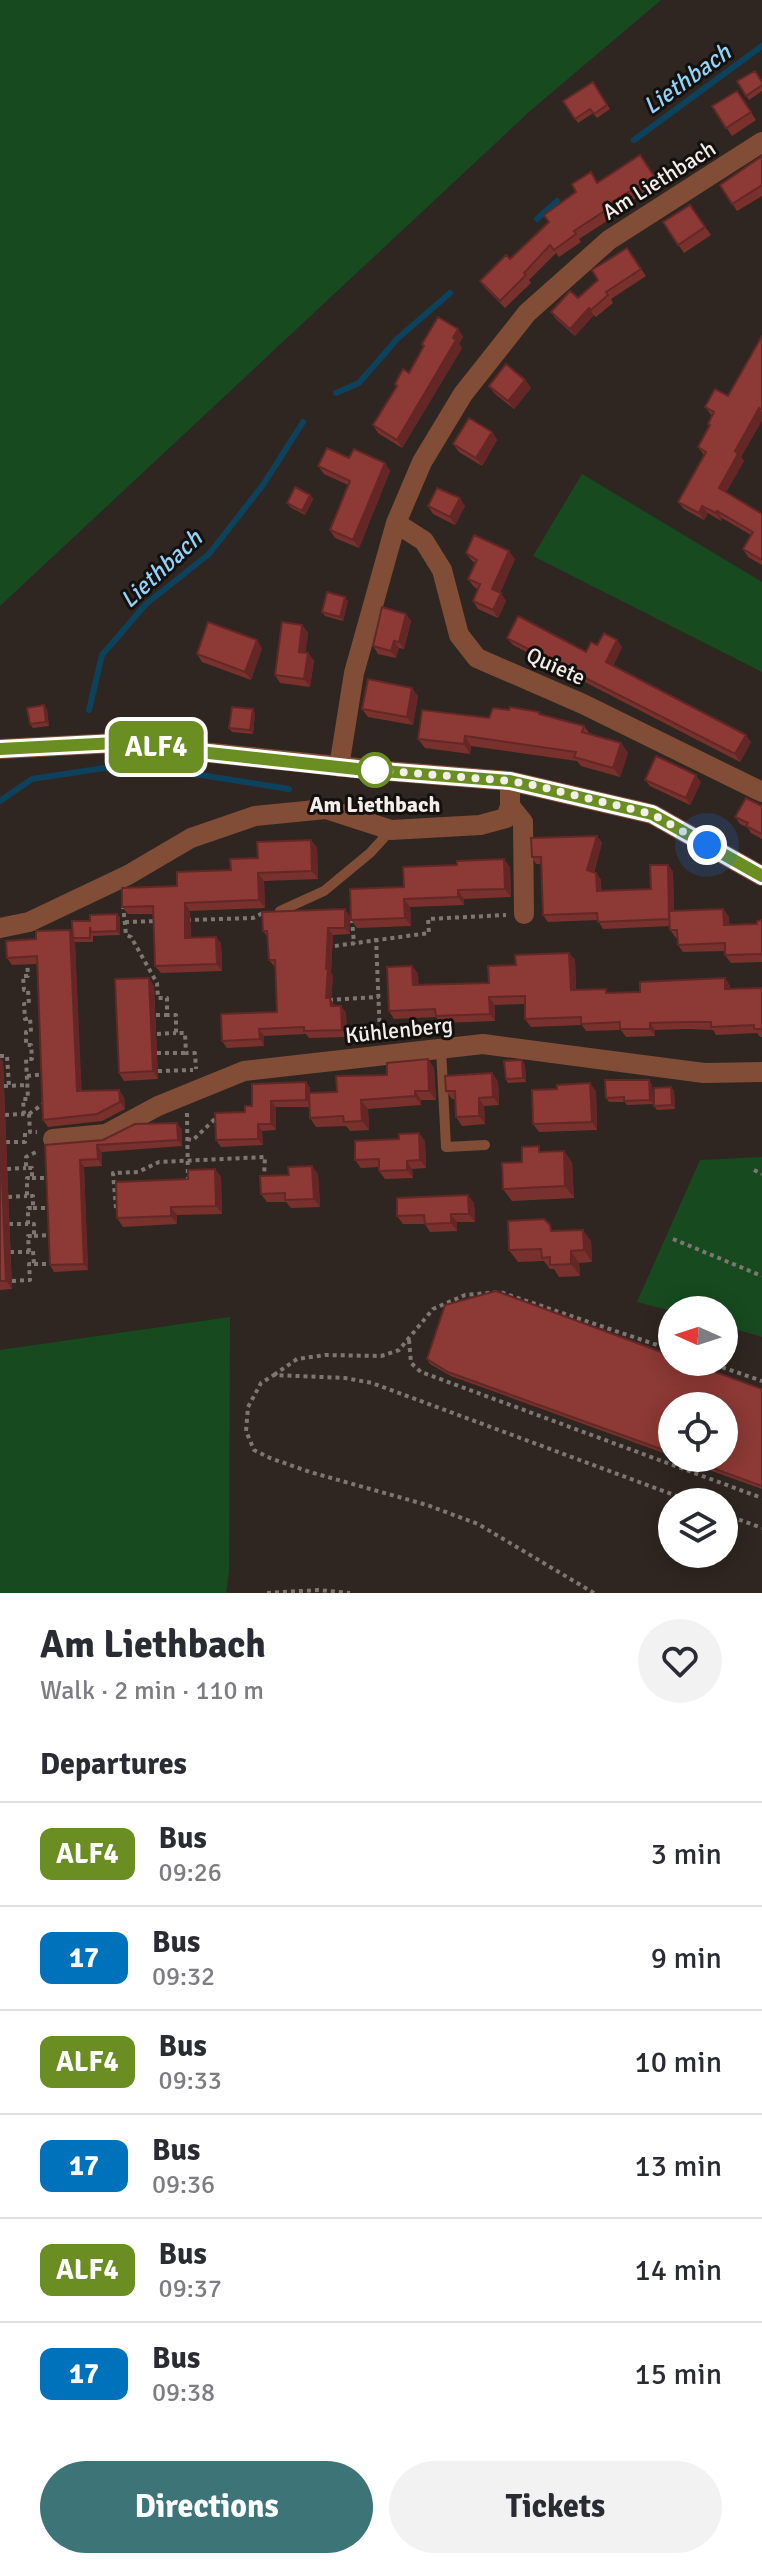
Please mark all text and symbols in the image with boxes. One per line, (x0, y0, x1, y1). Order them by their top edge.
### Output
water label: Liethbach (637, 37, 737, 121)
street label: Am Liethbach (597, 134, 721, 226)
water label: Liethbach (114, 523, 209, 614)
street label: Quiete (522, 641, 590, 691)
line badge: ALF4 (100, 721, 212, 773)
text: ALF4 (125, 730, 187, 764)
marker: Am Liethbach (358, 753, 392, 787)
place label: Am Liethbach (310, 791, 440, 818)
your location (687, 825, 727, 865)
street label: Kühlenberg (344, 1011, 454, 1049)
north arrow (658, 1296, 738, 1376)
map controls (658, 1296, 738, 1568)
button: locate (658, 1392, 738, 1472)
button: layers (658, 1488, 738, 1568)
button: heart (638, 1619, 722, 1703)
text: Am Liethbach (40, 1621, 266, 1668)
text: Walk · 2 min · 110 m (40, 1675, 264, 1707)
text: Departures (40, 1746, 187, 1783)
text: Bus (159, 1820, 207, 1857)
text: 3 min (651, 1836, 722, 1873)
text: ALF4 (56, 1837, 119, 1871)
text: 09:26 (159, 1857, 222, 1889)
text: Bus (152, 1924, 200, 1961)
text: 9 min (651, 1940, 722, 1977)
text: 17 (69, 1941, 99, 1975)
text: 09:32 (152, 1961, 215, 1993)
text: Bus (159, 2028, 207, 2065)
text: 10 min (635, 2044, 722, 2081)
text: ALF4 (56, 2045, 119, 2079)
text: 09:33 (159, 2065, 222, 2097)
text: Bus (152, 2132, 200, 2169)
text: 13 min (635, 2148, 722, 2185)
text: 17 (69, 2149, 99, 2183)
text: 09:36 (152, 2169, 215, 2201)
text: Bus (159, 2236, 207, 2273)
text: 14 min (635, 2252, 722, 2289)
text: ALF4 (56, 2253, 119, 2287)
text: 09:37 (159, 2273, 222, 2305)
text: Bus (152, 2340, 200, 2377)
text: 15 min (635, 2356, 722, 2393)
text: 17 (69, 2357, 99, 2391)
text: 09:38 (152, 2377, 215, 2409)
button: Directions (40, 2461, 373, 2553)
button: Tickets (389, 2461, 722, 2553)

